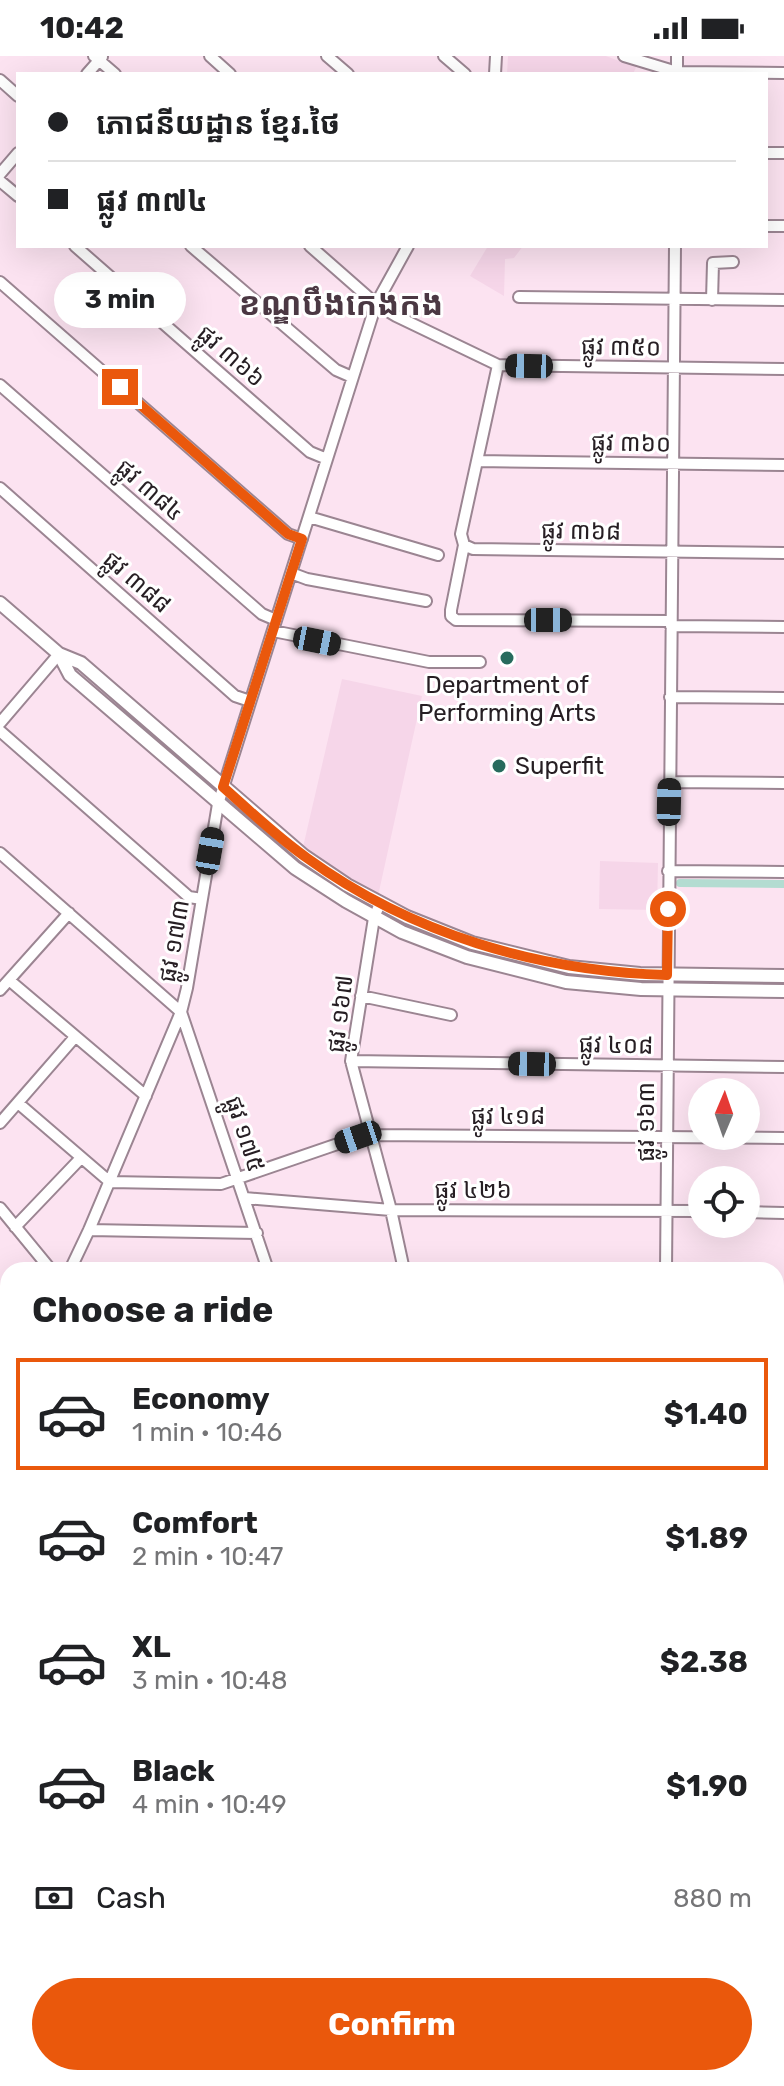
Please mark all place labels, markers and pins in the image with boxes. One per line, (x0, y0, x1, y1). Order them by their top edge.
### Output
marker: Department of Performing Arts (498, 649, 516, 667)
place label: Department of Performing Arts (418, 671, 596, 727)
place label: Superfit (515, 752, 604, 780)
marker: Superfit (490, 757, 508, 775)

